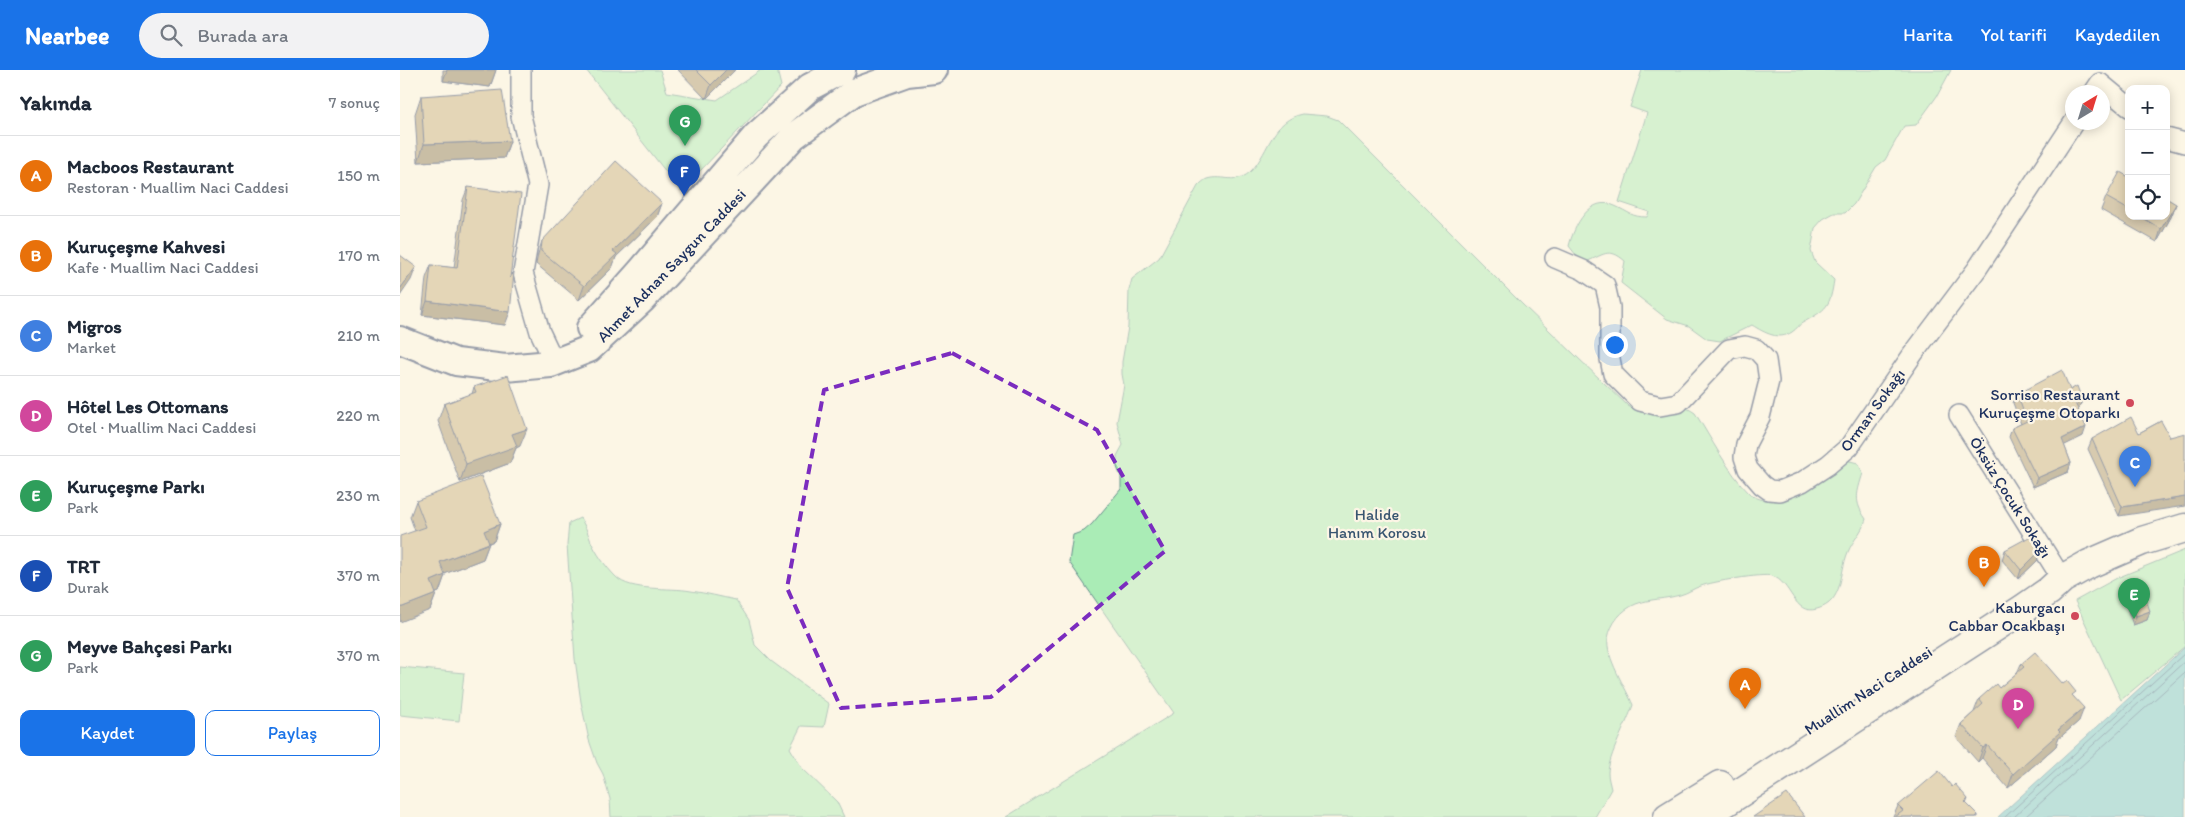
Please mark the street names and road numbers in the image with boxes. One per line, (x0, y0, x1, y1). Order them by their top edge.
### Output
street label: Ahmet Adnan Saygun Caddesi (593, 185, 750, 346)
street label: Orman Sokağı (1836, 365, 1909, 455)
street label: Öksüz Çocuk Sokağı (1966, 433, 2056, 561)
street label: Muallim Naci Caddesi (1801, 642, 1936, 739)

